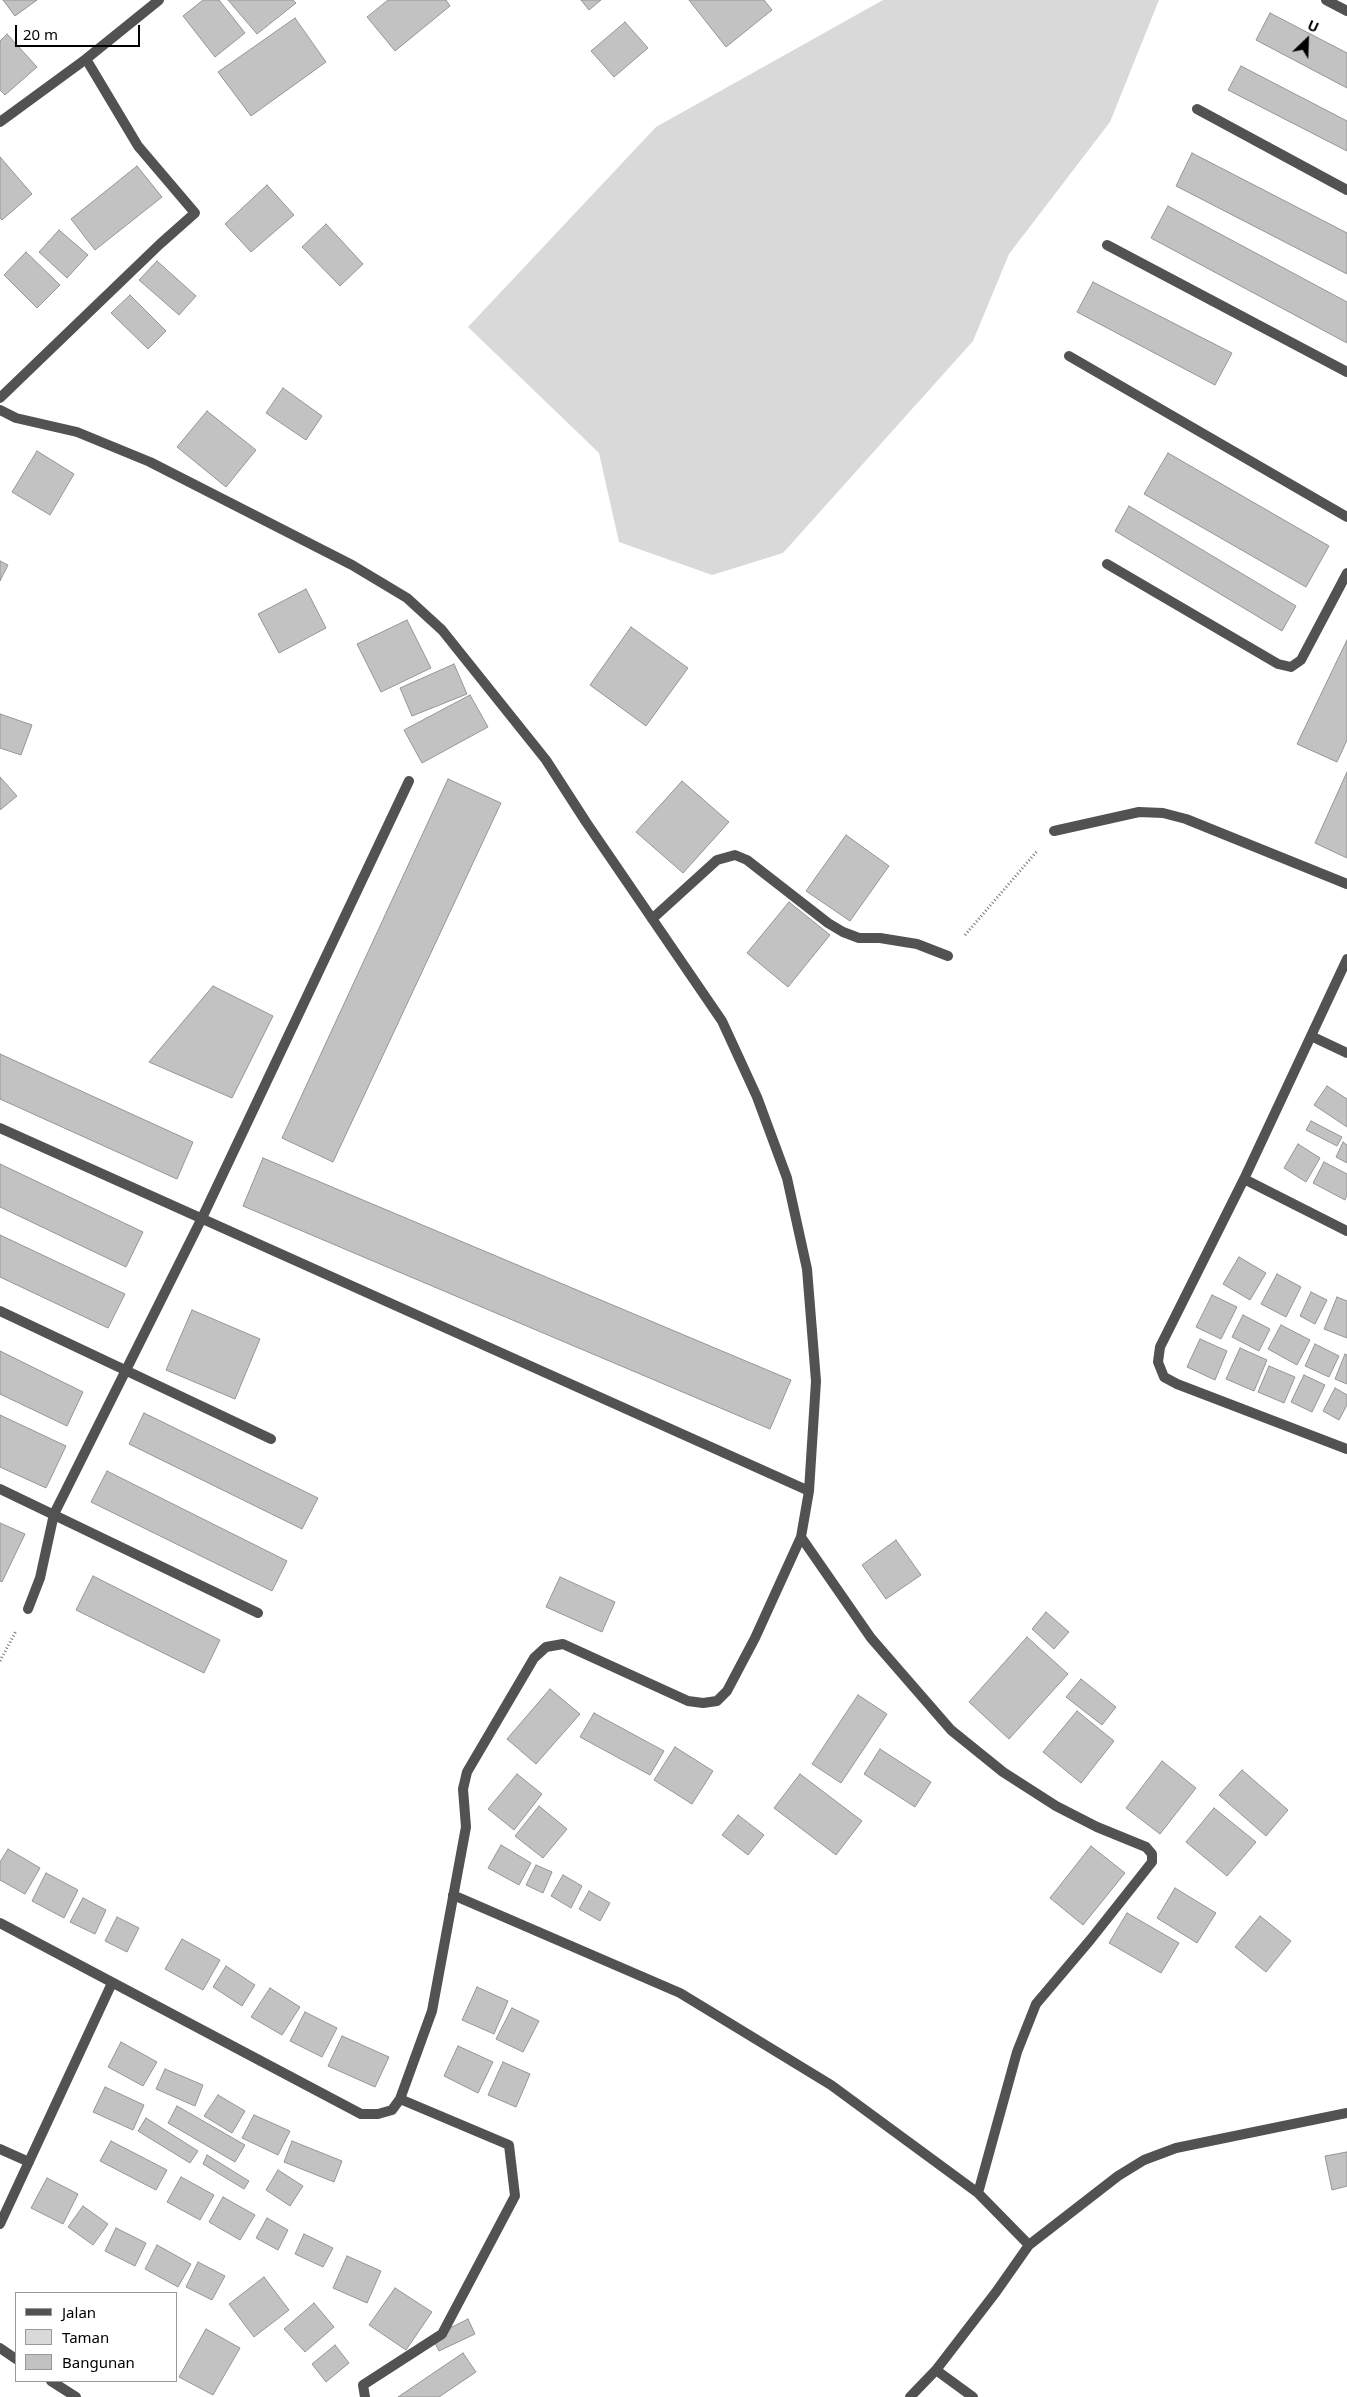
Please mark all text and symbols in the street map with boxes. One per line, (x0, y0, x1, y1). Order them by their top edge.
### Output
scale bar (18, 15, 142, 47)
north arrow (1282, 15, 1332, 65)
text: U (1305, 15, 1322, 37)
text: 20 m (23, 24, 58, 44)
legend (15, 2292, 178, 2382)
text: Jalan (62, 2302, 96, 2322)
text: Taman (62, 2327, 109, 2347)
text: Bangunan (62, 2352, 135, 2372)

